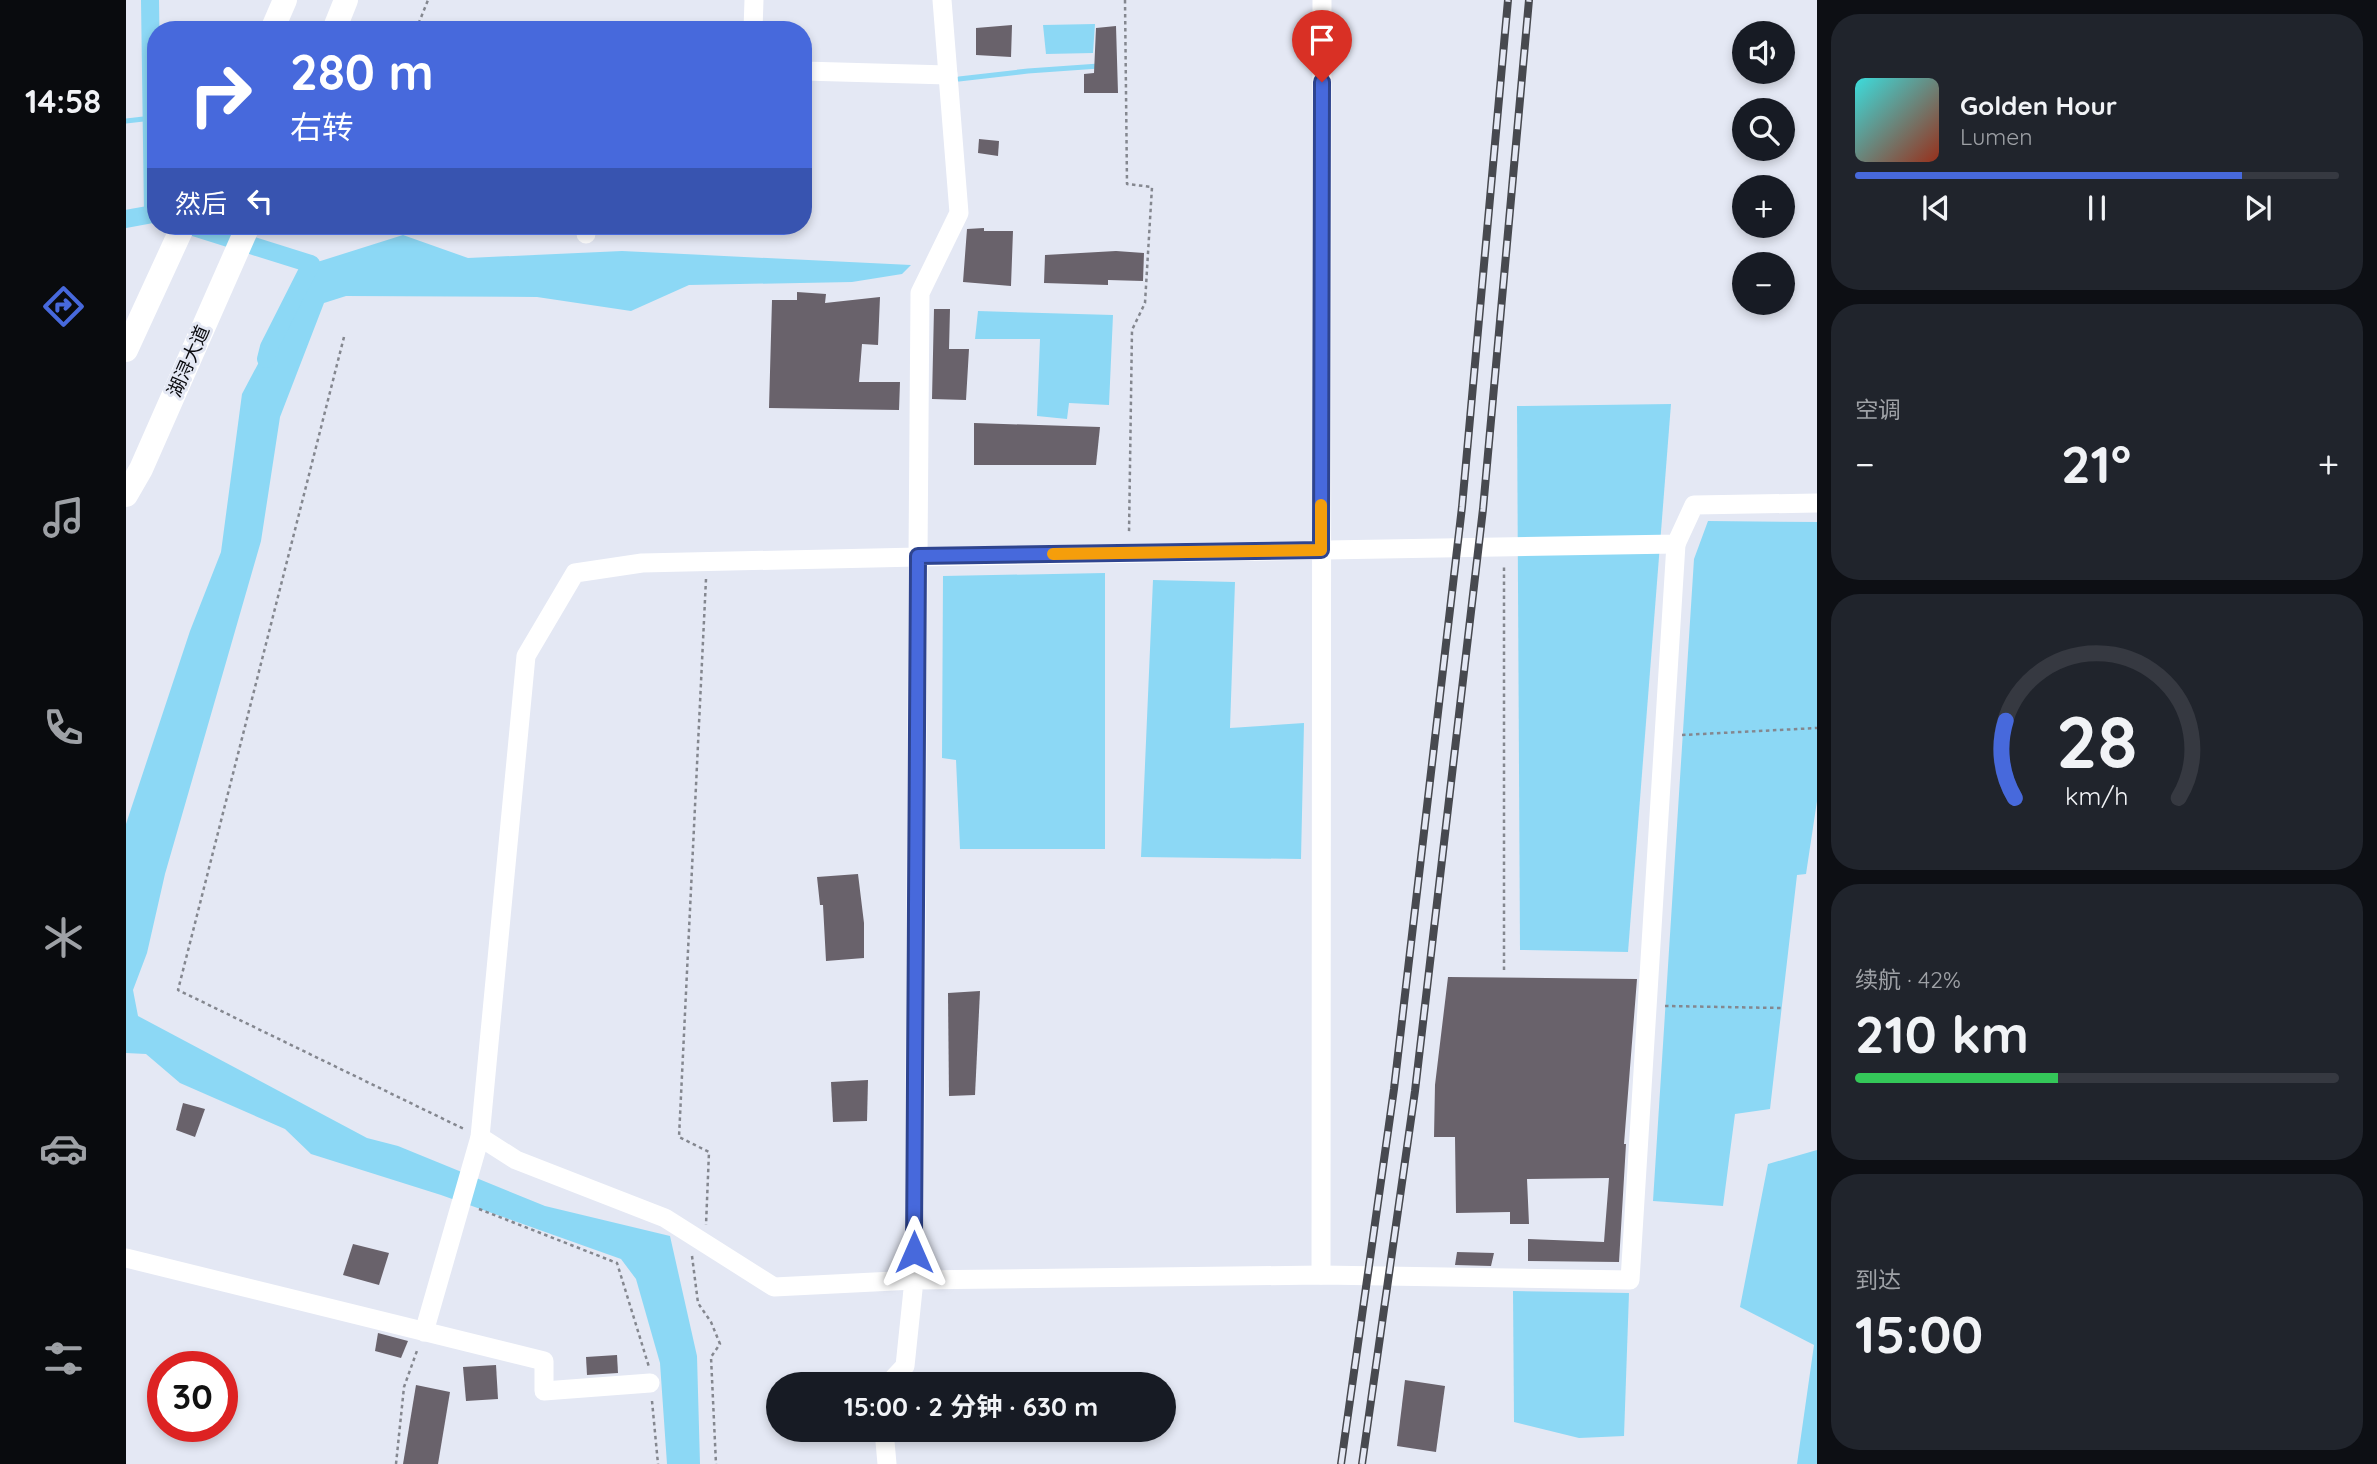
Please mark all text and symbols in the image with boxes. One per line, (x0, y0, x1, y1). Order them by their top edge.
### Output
pin (1292, 10, 1352, 82)
icon: arrive (1303, 21, 1341, 59)
map controls (1732, 21, 1795, 315)
button: sound (1732, 21, 1795, 84)
text: 280 m (290, 41, 434, 102)
icon: right (175, 49, 266, 140)
text: 14:58 (25, 81, 101, 121)
text: Golden Hour (1960, 89, 2117, 122)
button: search (1732, 98, 1795, 161)
text: 右转 (290, 107, 354, 147)
text: Lumen (1960, 122, 2033, 151)
button: + (1732, 175, 1795, 238)
icon: left (241, 182, 279, 220)
text: 然后 (175, 187, 227, 220)
icon: previous (1917, 189, 1955, 227)
icon: pause (2078, 189, 2116, 227)
icon: next (2239, 189, 2277, 227)
button: − (1732, 252, 1795, 315)
icon: directions (39, 282, 88, 331)
street label: 湖浔大道 (162, 321, 214, 401)
text: 空调 (1855, 395, 1901, 424)
text: 21° (2061, 431, 2131, 496)
text: − (1855, 440, 1875, 488)
text: + (2318, 440, 2339, 488)
icon: music (39, 493, 88, 542)
text: 28 (2056, 695, 2138, 786)
icon: phone (39, 703, 88, 752)
text: km/h (2065, 780, 2129, 811)
icon: climate (39, 913, 88, 962)
text: 续航 · 42% (1855, 965, 1961, 994)
text: 210 km (1855, 1001, 2029, 1066)
icon: car (39, 1124, 88, 1173)
position arrow (877, 1215, 951, 1289)
text: 到达 (1855, 1265, 1901, 1294)
text: 15:00 (1855, 1301, 1983, 1366)
icon: filters (39, 1334, 88, 1383)
speed limit sign: 30 (147, 1351, 238, 1442)
text: 15:00 · 2 分钟 · 630 m (844, 1390, 1098, 1423)

